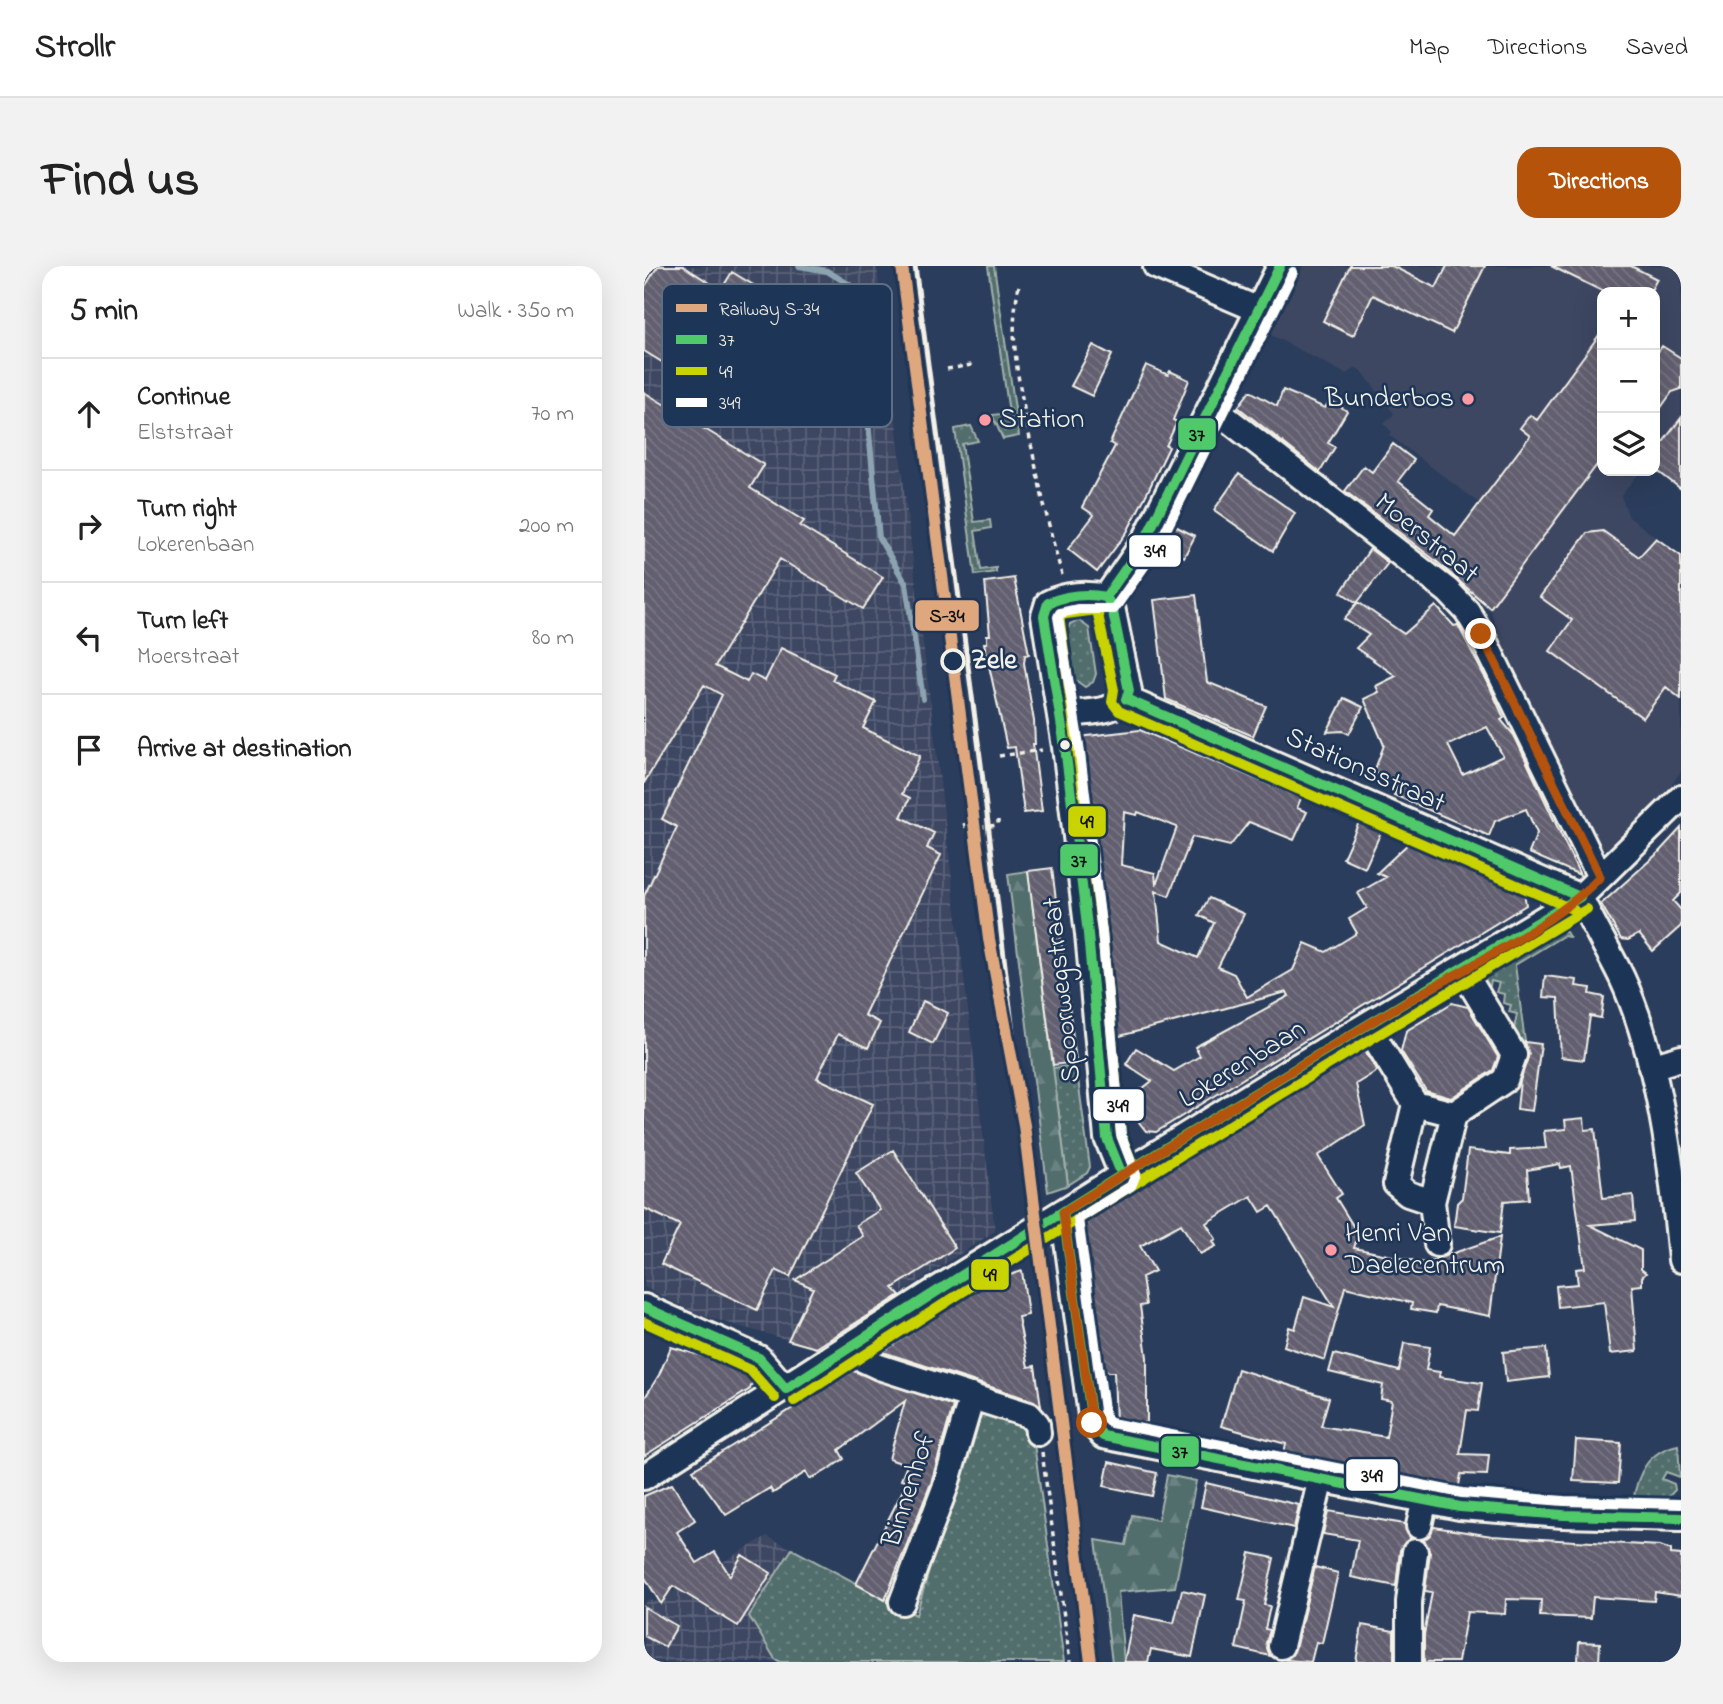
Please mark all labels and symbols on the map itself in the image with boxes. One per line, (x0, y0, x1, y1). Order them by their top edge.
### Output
legend (662, 284, 892, 427)
text: Railway S-34 (719, 297, 820, 325)
text: 37 (719, 328, 735, 355)
text: 49 (719, 360, 733, 387)
place label: Bunderbos (1324, 379, 1454, 420)
text: 349 (719, 391, 741, 418)
marker: Bunderbos (1460, 391, 1476, 407)
place label: Station (999, 400, 1084, 441)
marker: Station (977, 412, 993, 428)
line badge: 37 (1177, 417, 1217, 451)
text: 37 (1188, 423, 1205, 450)
street label: Moerstraat (1365, 484, 1487, 594)
line badge: 349 (1128, 534, 1182, 568)
text: 349 (1143, 539, 1166, 566)
line badge: S-34 (914, 599, 980, 632)
text: S-34 (930, 604, 965, 631)
route end (1465, 618, 1496, 649)
place label: Zele (971, 641, 1018, 682)
marker: Zele (941, 649, 965, 673)
street label: Stationsstraat (1278, 717, 1452, 825)
unlabelled marker (1058, 738, 1072, 752)
line badge: 49 (1067, 805, 1107, 838)
text: 49 (1080, 810, 1094, 837)
line badge: 37 (1059, 843, 1099, 877)
text: 37 (1070, 849, 1087, 876)
street label: Spoorwegstraat (1033, 895, 1093, 1085)
street label: Lokerenbaan (1172, 1010, 1314, 1120)
line badge: 349 (1092, 1088, 1145, 1122)
text: 349 (1106, 1094, 1129, 1121)
place label: Henri Van Daelecentrum (1344, 1214, 1505, 1287)
marker: Henri Van Daelecentrum (1323, 1242, 1339, 1258)
line badge: 49 (970, 1258, 1010, 1291)
text: 49 (983, 1263, 997, 1290)
route start (1076, 1407, 1107, 1438)
street label: Binnenhof (872, 1427, 948, 1554)
line badge: 37 (1160, 1435, 1200, 1468)
text: 37 (1171, 1440, 1188, 1467)
line badge: 349 (1345, 1458, 1399, 1492)
text: 349 (1360, 1464, 1383, 1491)

